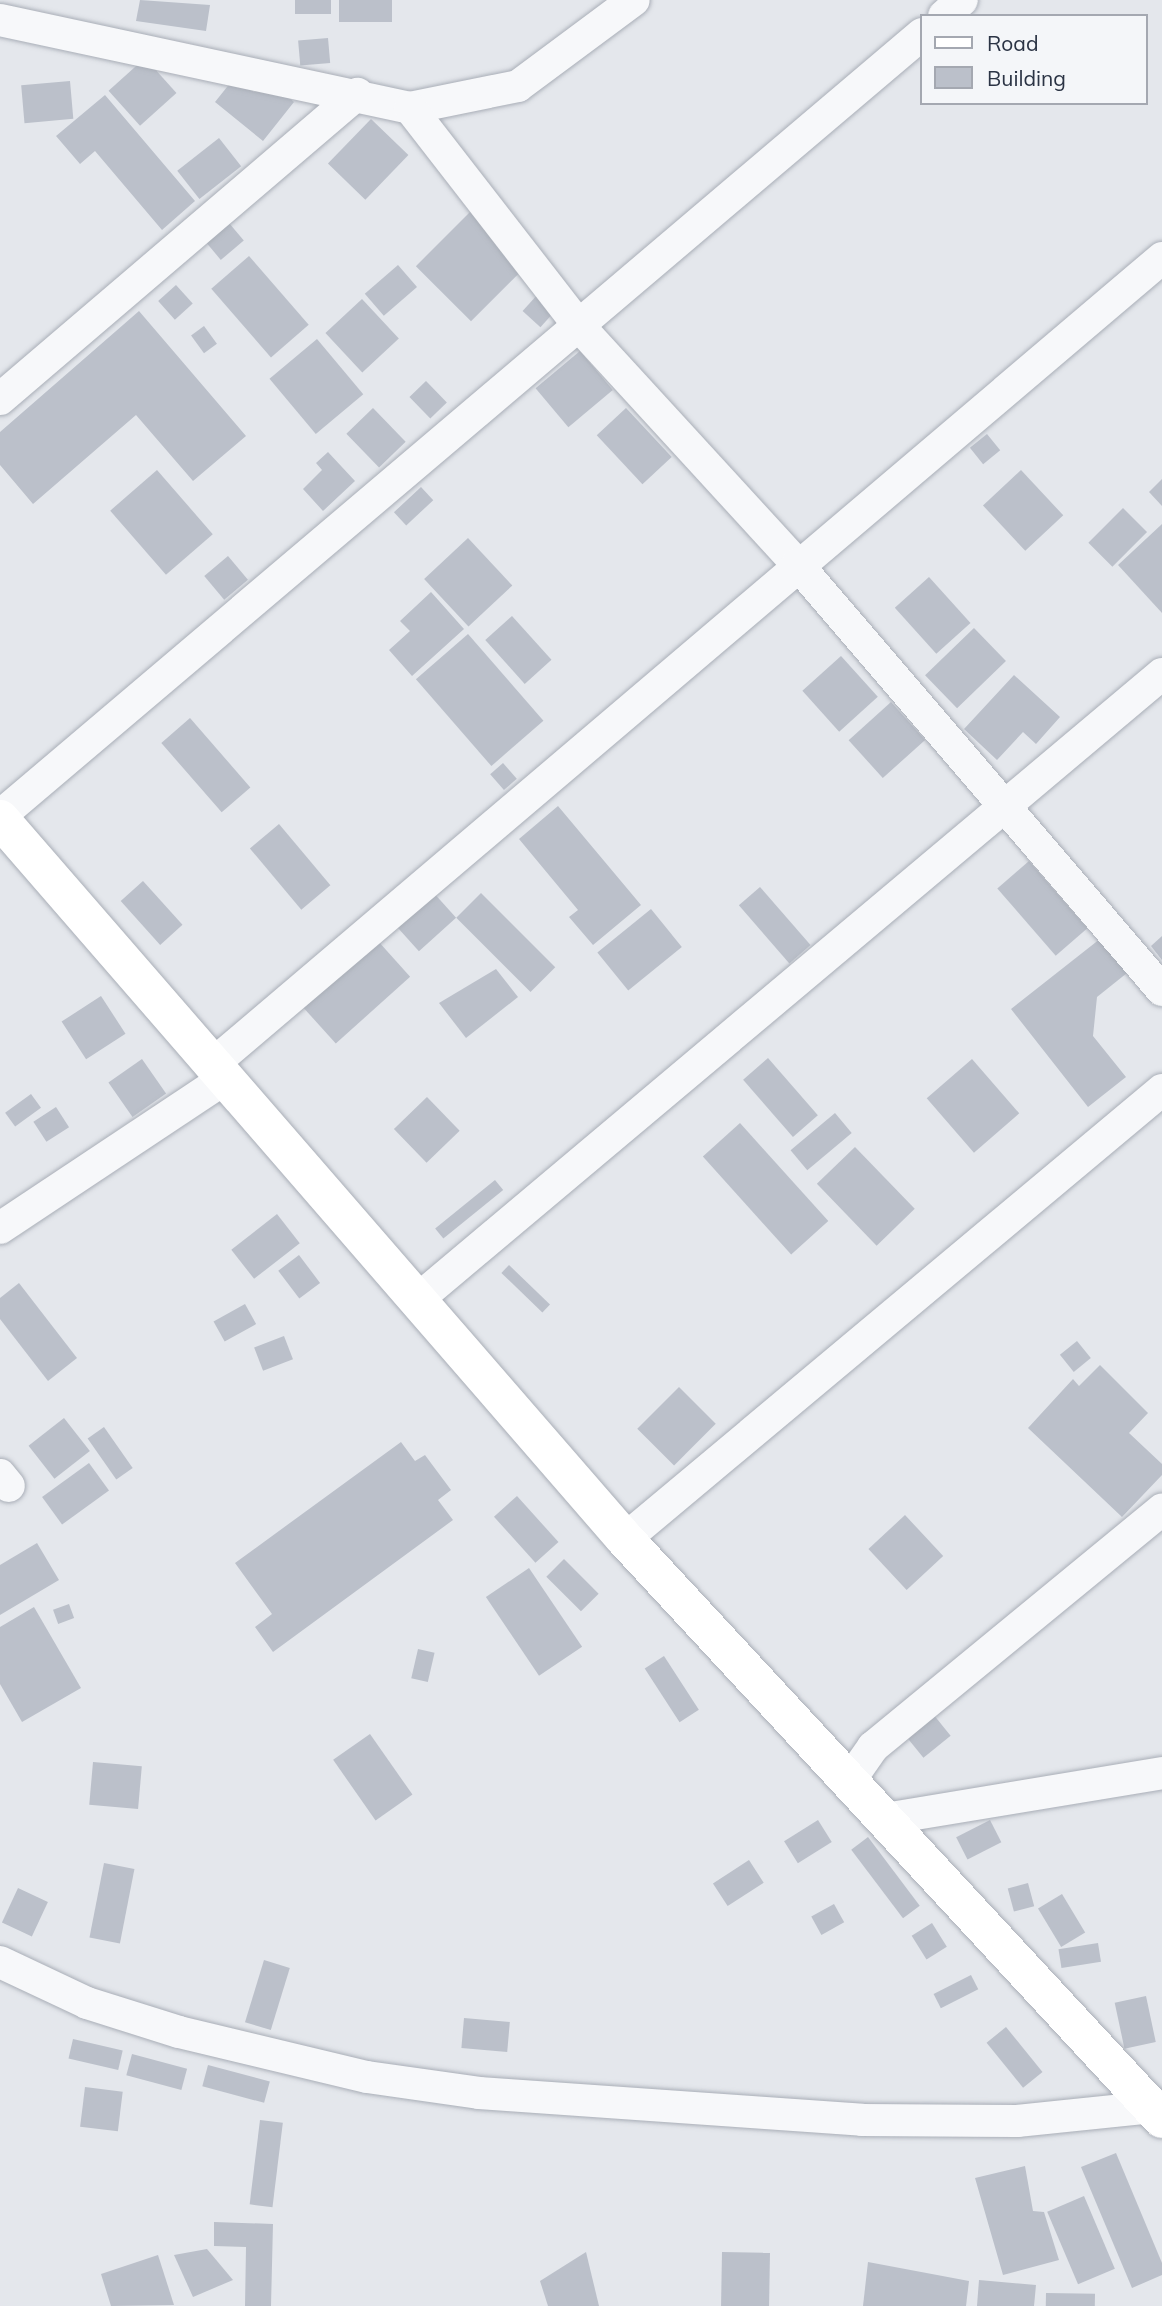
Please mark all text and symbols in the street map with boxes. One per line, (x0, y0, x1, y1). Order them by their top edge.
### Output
legend (920, 14, 1148, 105)
text: Road (987, 30, 1038, 56)
text: Building (987, 65, 1066, 91)

